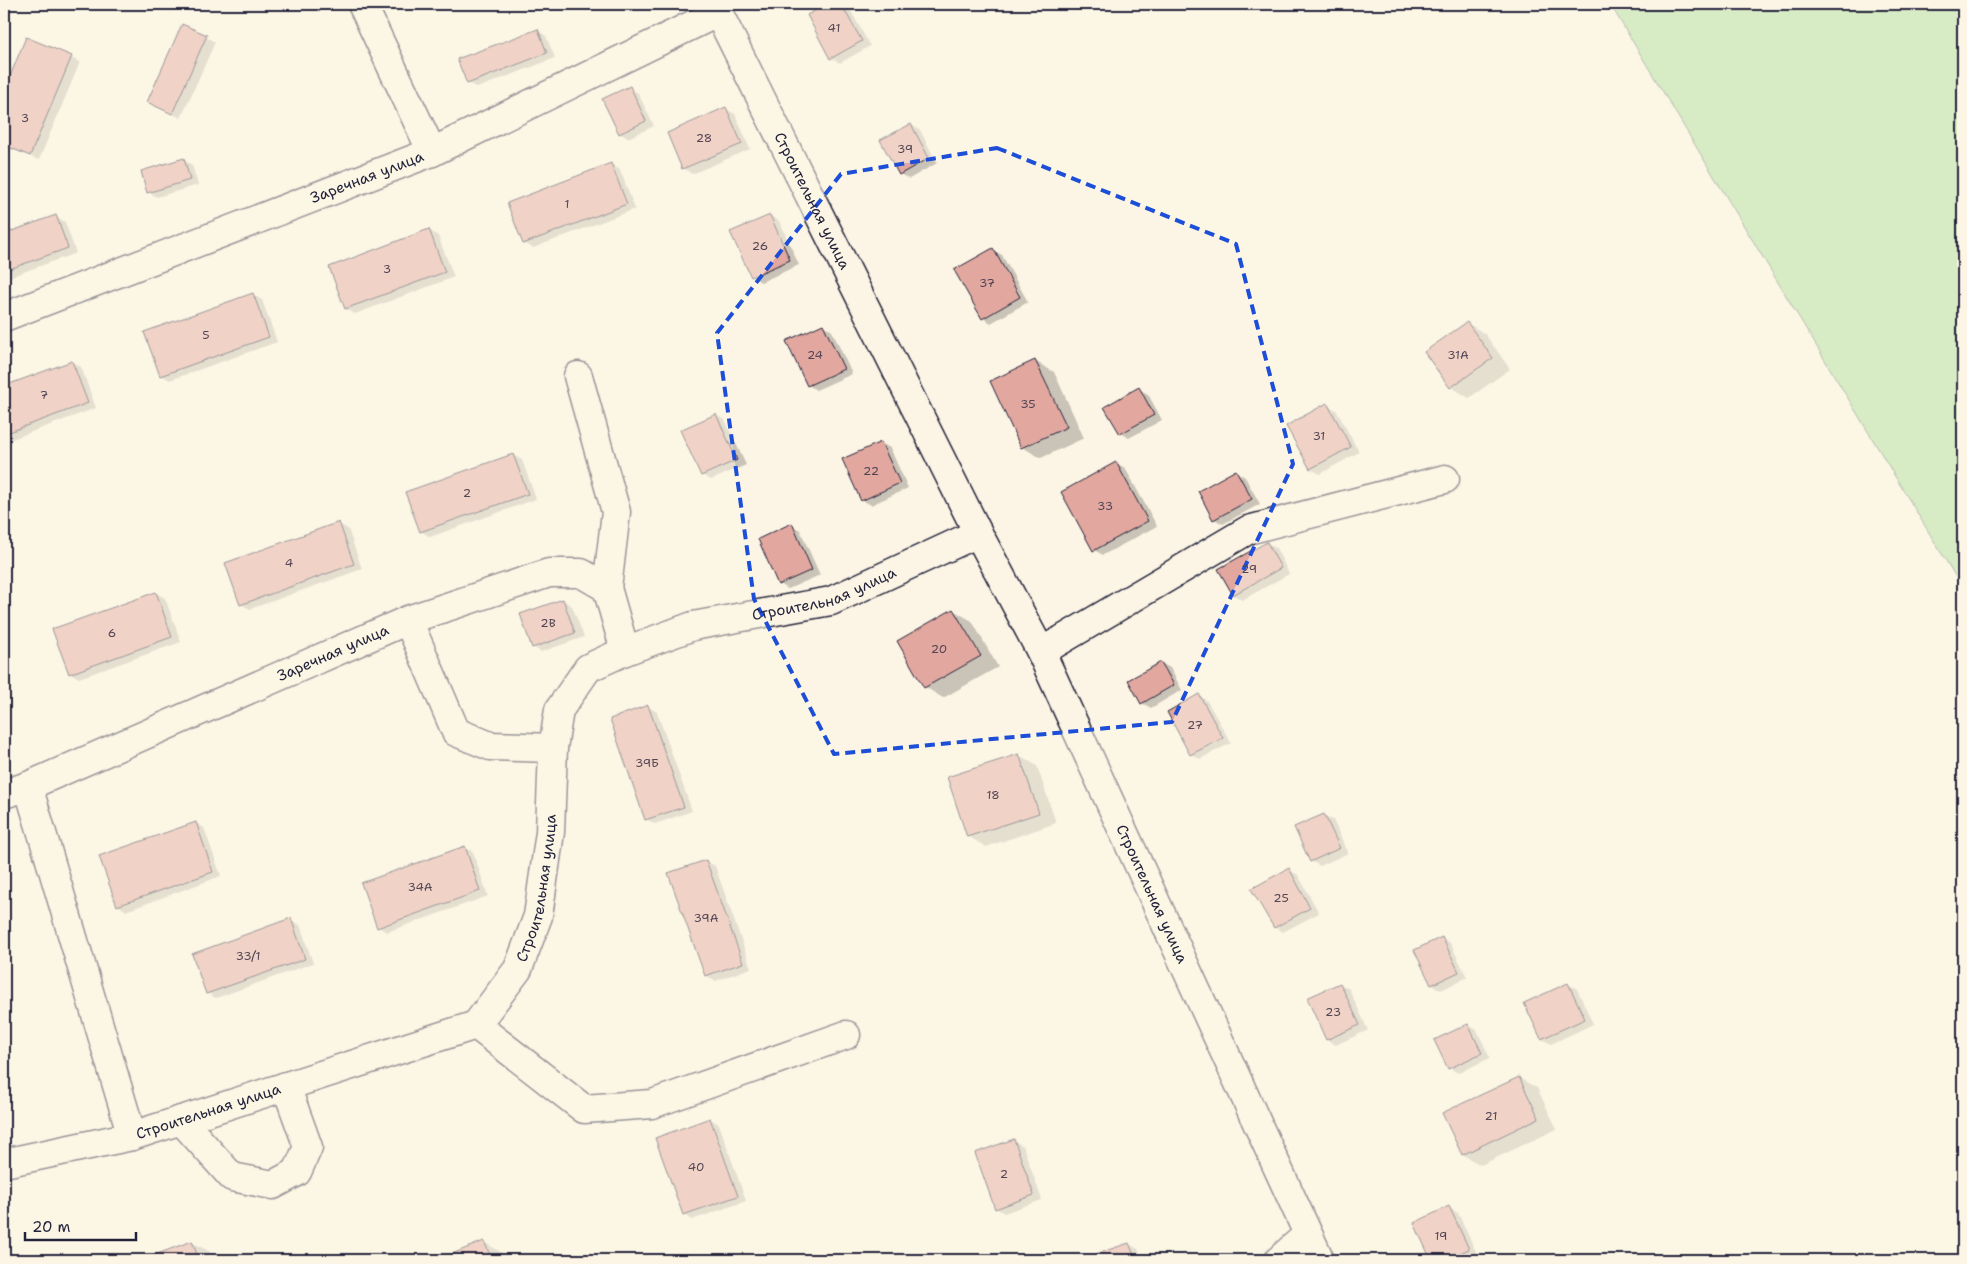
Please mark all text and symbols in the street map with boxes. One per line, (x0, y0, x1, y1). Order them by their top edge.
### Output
house number: 41 (828, 20, 840, 36)
house number: 3 (21, 110, 29, 126)
street label: Строительная улица (770, 129, 855, 273)
house number: 28 (696, 130, 712, 146)
house number: 39 (897, 141, 913, 157)
street label: Заречная улица (307, 146, 427, 208)
house number: 1 (564, 196, 570, 212)
house number: 26 (752, 238, 768, 254)
house number: 3 (383, 261, 391, 277)
house number: 37 (979, 275, 995, 291)
house number: 5 (202, 327, 210, 343)
house number: 24 (807, 347, 823, 363)
house number: 31А (1447, 347, 1469, 363)
house number: 7 (40, 387, 48, 403)
house number: 35 (1020, 396, 1036, 412)
house number: 31 (1313, 428, 1325, 444)
house number: 22 (863, 463, 879, 479)
house number: 2 (463, 485, 471, 501)
house number: 33 (1097, 498, 1113, 514)
house number: 4 (285, 555, 293, 571)
house number: 29 (1241, 561, 1257, 577)
street label: Строительная улица (750, 562, 900, 625)
house number: 2В (540, 615, 556, 631)
street label: Заречная улица (274, 619, 392, 686)
house number: 6 (108, 625, 116, 641)
house number: 20 (931, 641, 947, 657)
house number: 27 (1187, 717, 1203, 733)
house number: 39Б (635, 755, 659, 771)
house number: 18 (986, 787, 1000, 803)
street label: Строительная улица (512, 813, 561, 965)
street label: Строительная улица (1111, 821, 1193, 967)
house number: 34А (407, 879, 433, 895)
house number: 25 (1273, 890, 1289, 906)
house number: 39А (694, 910, 719, 926)
house number: 33/1 (235, 948, 261, 964)
house number: 23 (1325, 1004, 1341, 1020)
street label: Строительная улица (133, 1078, 284, 1144)
house number: 21 (1485, 1108, 1497, 1124)
house number: 40 (688, 1159, 704, 1175)
house number: 2 (1000, 1166, 1008, 1182)
scale bar (25, 1209, 136, 1241)
text: 20 m (32, 1217, 71, 1237)
house number: 19 (1435, 1228, 1447, 1244)

